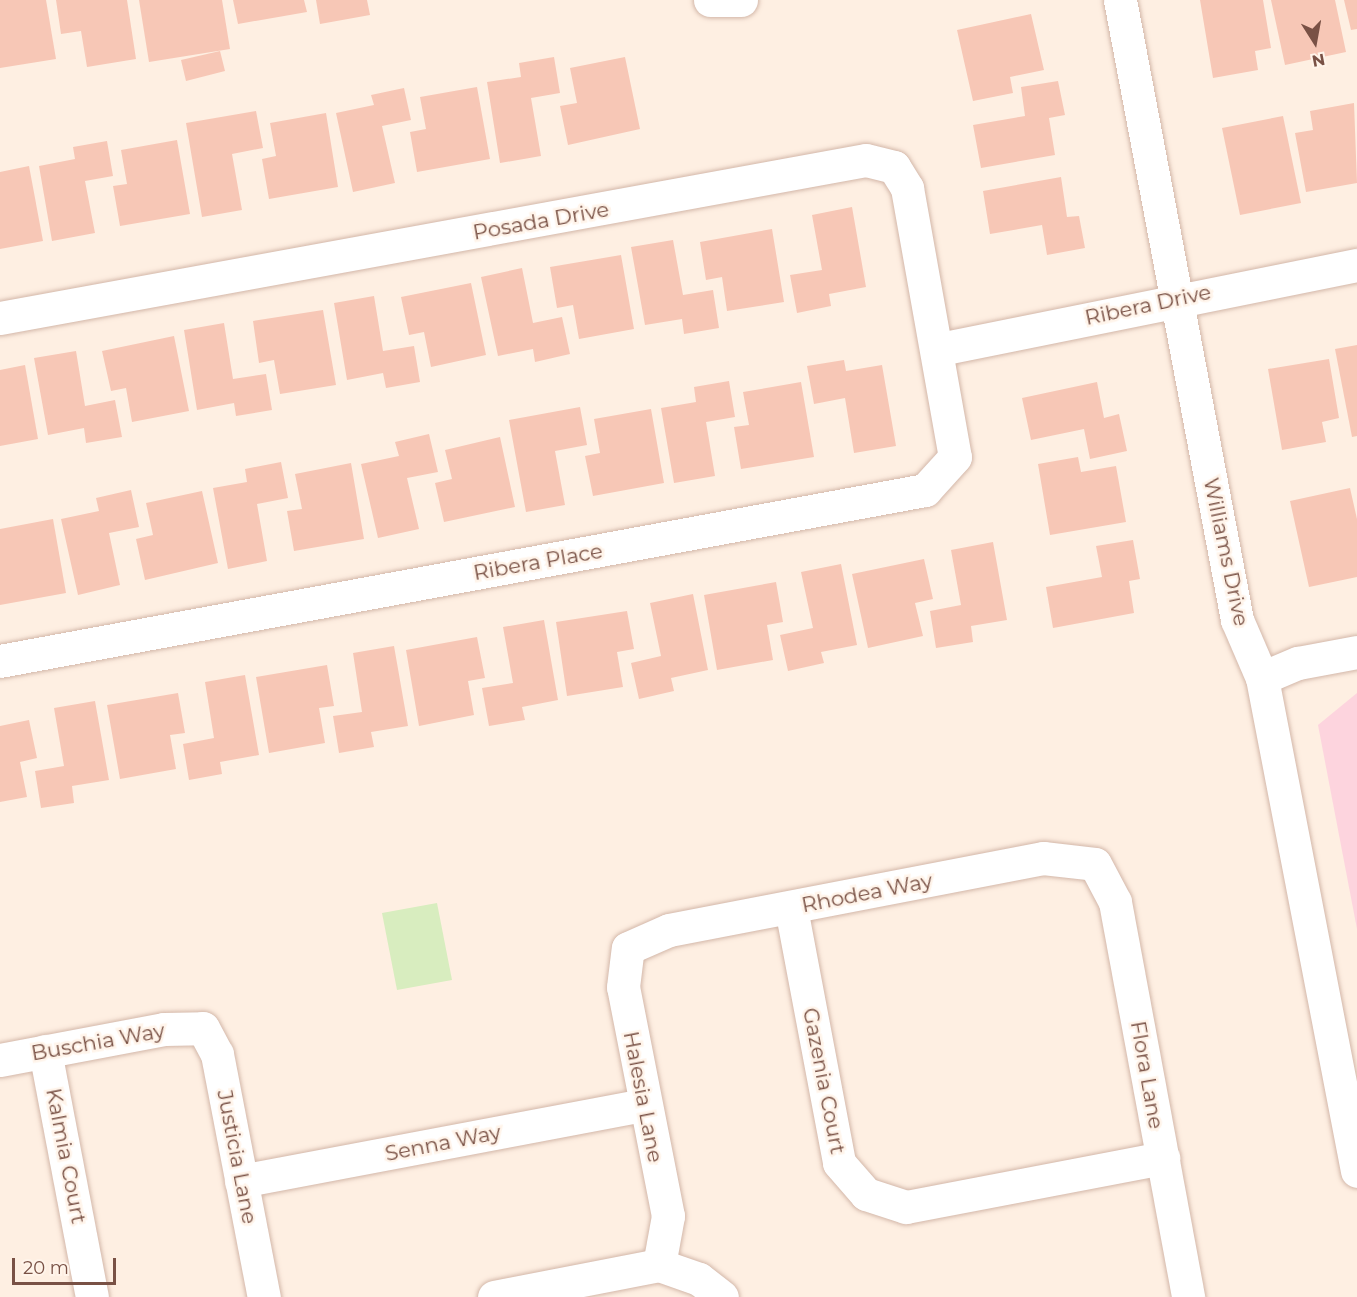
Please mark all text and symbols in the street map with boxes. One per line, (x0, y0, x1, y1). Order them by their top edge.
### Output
north arrow (1285, 12, 1345, 72)
text: N (1310, 50, 1327, 71)
street label: Posada Drive (471, 197, 611, 245)
street label: Ribera Drive (1083, 279, 1213, 331)
street label: Williams Drive (1198, 476, 1254, 628)
street label: Ribera Place (471, 538, 605, 586)
street label: Rhodea Way (800, 868, 934, 918)
street label: Gazenia Court (797, 1006, 851, 1156)
street label: Buschia Way (29, 1018, 167, 1066)
street label: Flora Lane (1125, 1019, 1169, 1131)
street label: Halesia Lane (618, 1029, 668, 1165)
street label: Kalmia Court (41, 1086, 91, 1226)
street label: Justicia Lane (212, 1088, 262, 1226)
street label: Senna Way (383, 1119, 503, 1167)
scale bar (15, 1246, 118, 1284)
text: 20 m (23, 1257, 69, 1279)

